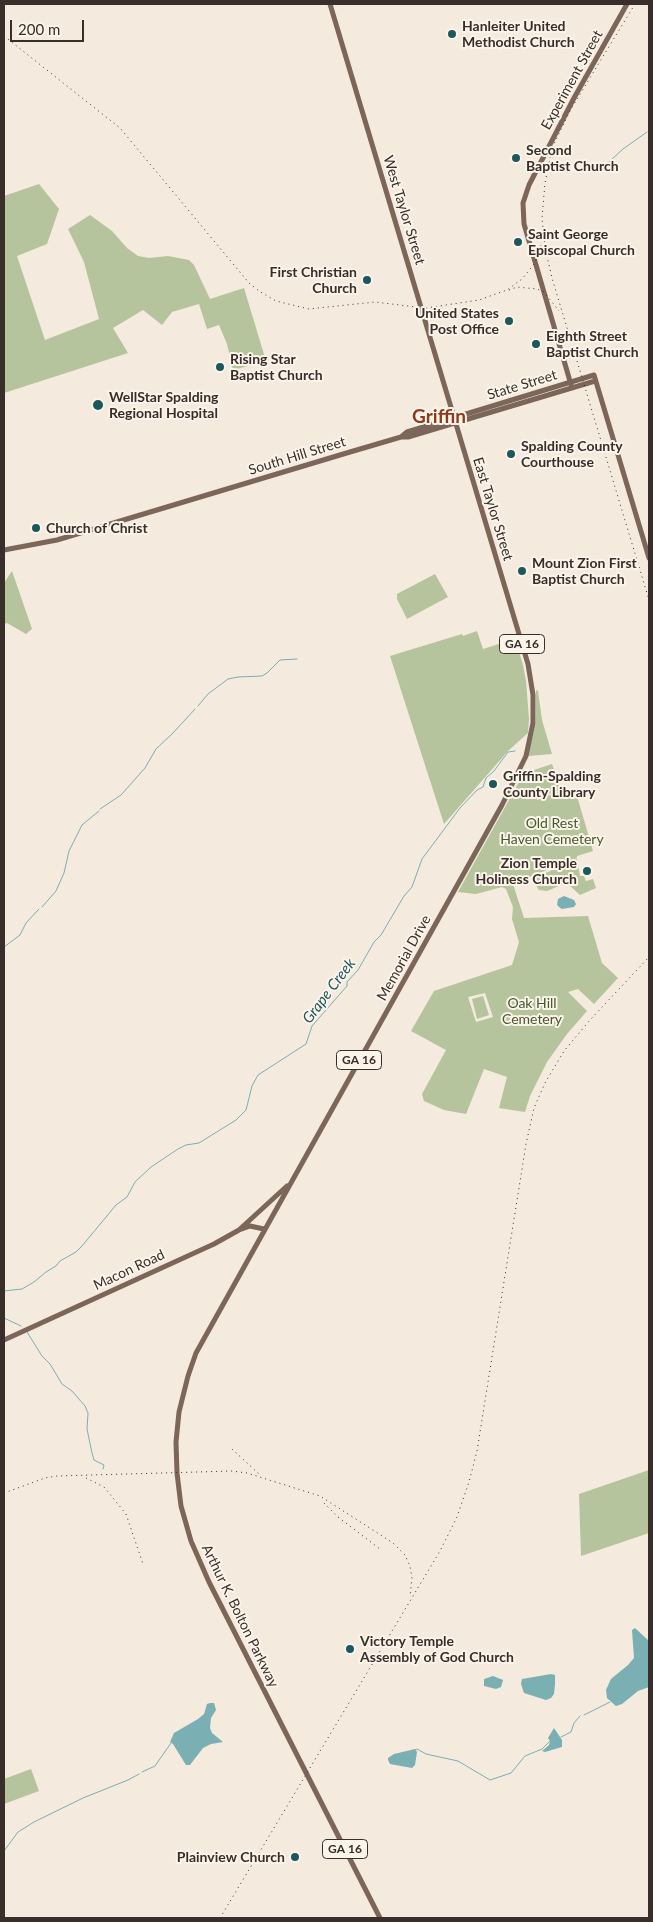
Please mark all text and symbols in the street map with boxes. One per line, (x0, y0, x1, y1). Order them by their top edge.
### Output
scale bar (12, 10, 86, 42)
place label: Hanleiter United Methodist Church (462, 18, 575, 50)
text: 200 m (18, 20, 60, 38)
street label: Experiment Street (538, 27, 606, 133)
marker: Hanleiter United Methodist Church (446, 28, 458, 40)
place label: Second Baptist Church (526, 142, 619, 174)
marker: Second Baptist Church (510, 152, 522, 164)
street label: West Taylor Street (379, 153, 429, 267)
place label: Saint George Episcopal Church (528, 226, 635, 258)
marker: Saint George Episcopal Church (512, 236, 524, 248)
place label: First Christian Church (269, 264, 357, 296)
marker: First Christian Church (361, 274, 373, 286)
place label: United States Post Office (415, 305, 499, 338)
marker: United States Post Office (503, 315, 515, 327)
place label: Eighth Street Baptist Church (546, 328, 639, 361)
marker: Eighth Street Baptist Church (530, 338, 542, 350)
place label: Rising Star Baptist Church (230, 351, 323, 384)
marker: Rising Star Baptist Church (214, 361, 226, 373)
street label: State Street (485, 366, 559, 404)
place label: WellStar Spalding Regional Hospital (109, 389, 218, 422)
marker: WellStar Spalding Regional Hospital (91, 398, 105, 412)
district label: Griffin (412, 406, 466, 428)
street label: South Hill Street (246, 433, 348, 479)
place label: Spalding County Courthouse (521, 438, 623, 471)
marker: Spalding County Courthouse (505, 448, 517, 460)
street label: East Taylor Street (469, 455, 517, 563)
place label: Church of Christ (46, 520, 148, 536)
marker: Church of Christ (30, 522, 42, 534)
place label: Mount Zion First Baptist Church (532, 555, 637, 588)
marker: Mount Zion First Baptist Church (516, 565, 528, 577)
road number: GA 16 (500, 634, 544, 654)
place label: Griffin-Spalding County Library (503, 768, 601, 800)
marker: Griffin-Spalding County Library (487, 778, 499, 790)
park label: Old Rest Haven Cemetery (500, 815, 604, 848)
place label: Zion Temple Holiness Church (476, 855, 577, 888)
marker: Zion Temple Holiness Church (581, 865, 593, 877)
street label: Memorial Drive (374, 912, 434, 1004)
water label: Grape Creek (299, 955, 359, 1027)
park label: Oak Hill Cemetery (502, 995, 562, 1028)
road number: GA 16 (336, 1050, 382, 1070)
street label: Macon Road (91, 1246, 167, 1294)
street label: Arthur K. Bolton Parkway (198, 1542, 282, 1690)
place label: Victory Temple Assembly of God Church (360, 1633, 514, 1665)
marker: Victory Temple Assembly of God Church (344, 1643, 356, 1655)
road number: GA 16 (322, 1840, 368, 1858)
place label: Plainview Church (177, 1849, 285, 1865)
marker: Plainview Church (289, 1851, 301, 1863)

